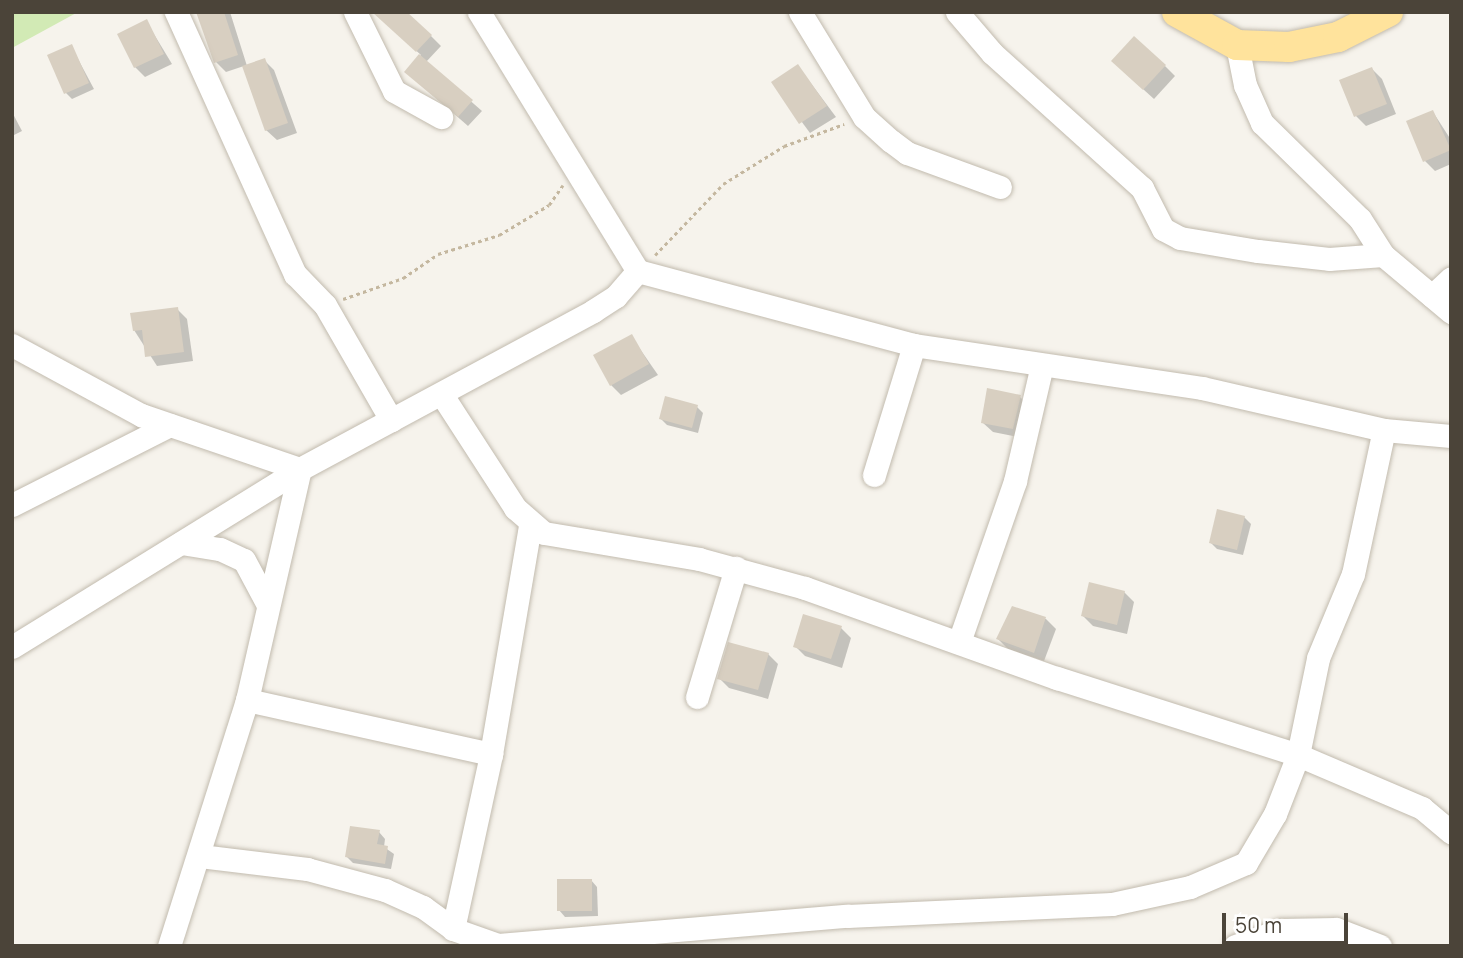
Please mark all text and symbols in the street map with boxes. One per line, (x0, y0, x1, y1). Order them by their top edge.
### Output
scale bar (1225, 898, 1351, 942)
text: 50 m (1235, 911, 1282, 939)

